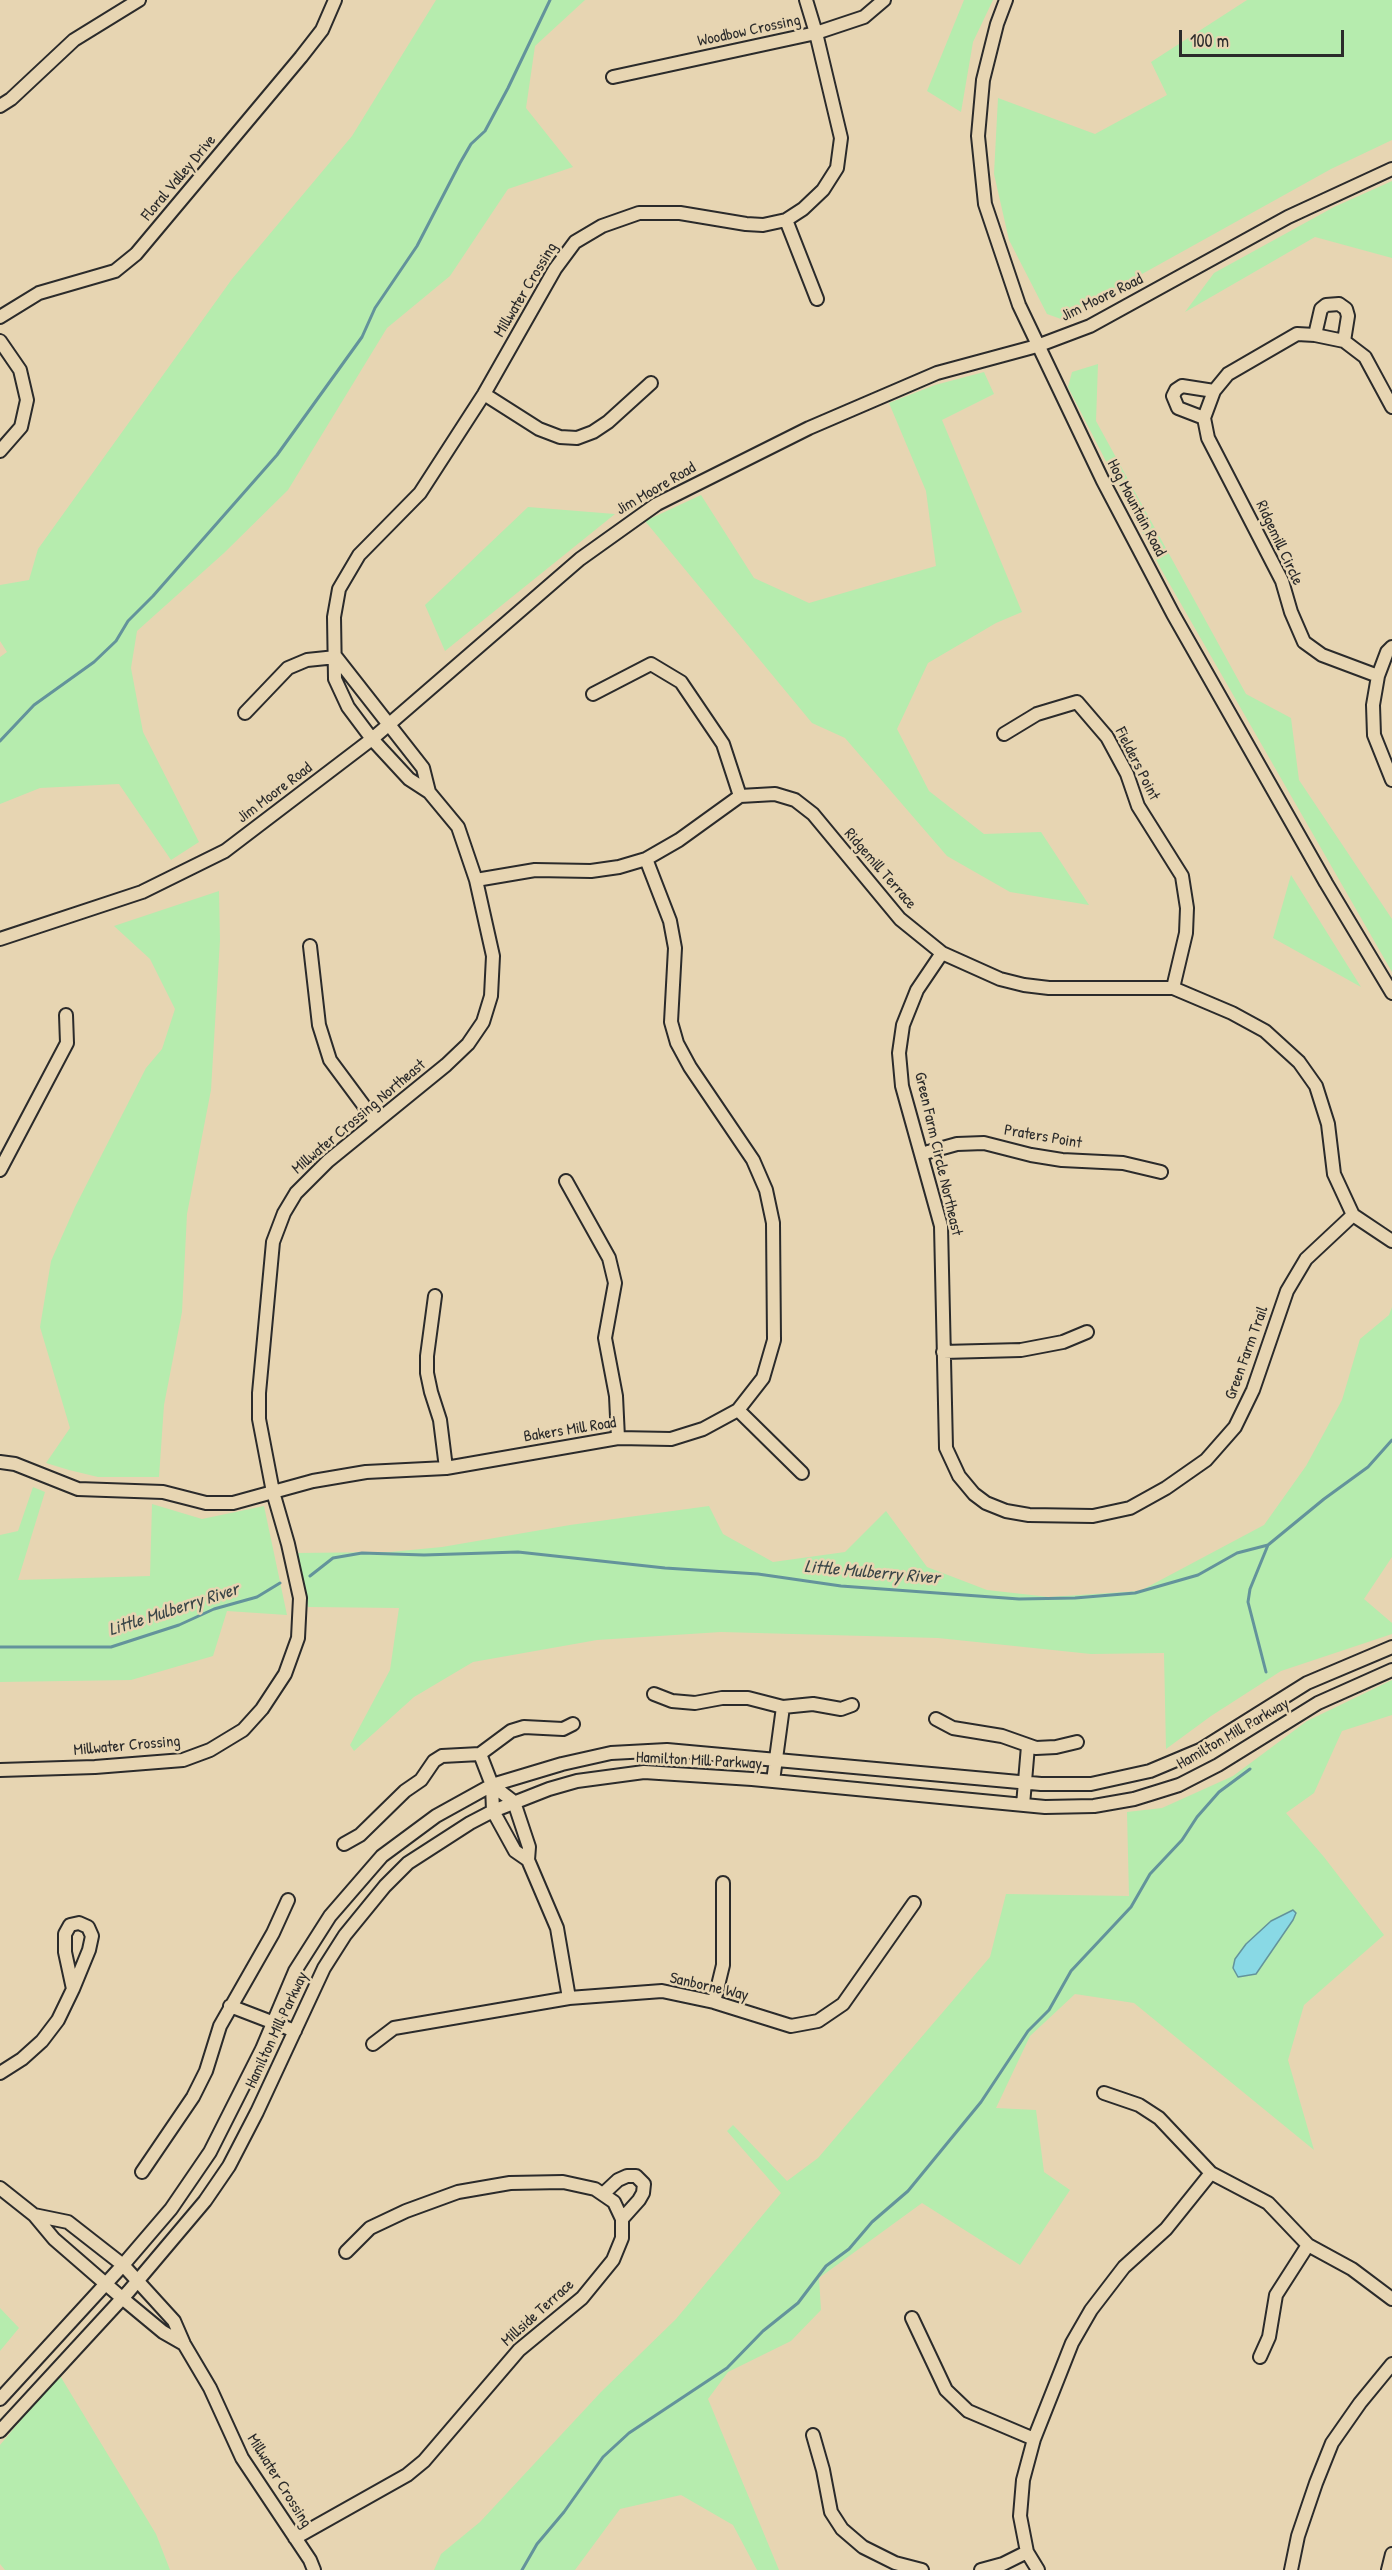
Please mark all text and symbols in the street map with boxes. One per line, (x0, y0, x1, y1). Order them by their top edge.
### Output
street label: Woodbow Crossing (696, 11, 802, 51)
scale bar (1182, 18, 1347, 56)
text: 100 m (1190, 28, 1229, 53)
street label: Floral Valley Drive (138, 131, 220, 225)
street label: Millwater Crossing (490, 239, 562, 341)
street label: Jim Moore Road (1058, 270, 1146, 326)
street label: Hog Mountain Road (1102, 456, 1170, 560)
street label: Jim Moore Road (613, 458, 699, 520)
street label: Ridgemill Circle (1251, 498, 1307, 588)
street label: Fielders Point (1110, 724, 1164, 804)
street label: Jim Moore Road (234, 759, 316, 827)
street label: Ridgemill Terrace (840, 825, 920, 913)
street label: Millwater Crossing Northeast (288, 1056, 430, 1178)
street label: Green Farm Circle Northeast (910, 1070, 966, 1238)
street label: Praters Point (1003, 1121, 1083, 1153)
street label: Green Farm Trail (1221, 1304, 1273, 1402)
street label: Bakers Mill Road (522, 1413, 618, 1447)
water label: Little Mulberry River (804, 1556, 940, 1590)
water label: Little Mulberry River (106, 1579, 242, 1641)
street label: Hamilton Mill Parkway (1174, 1694, 1292, 1774)
street label: Millwater Crossing (73, 1732, 181, 1760)
street label: Hamilton Mill Parkway (635, 1748, 763, 1774)
street label: Hamilton Mill Parkway (242, 1969, 312, 2091)
street label: Sanborne Way (668, 1969, 750, 2005)
street label: Millside Terrace (498, 2275, 578, 2351)
street label: Millwater Crossing (243, 2431, 315, 2531)

